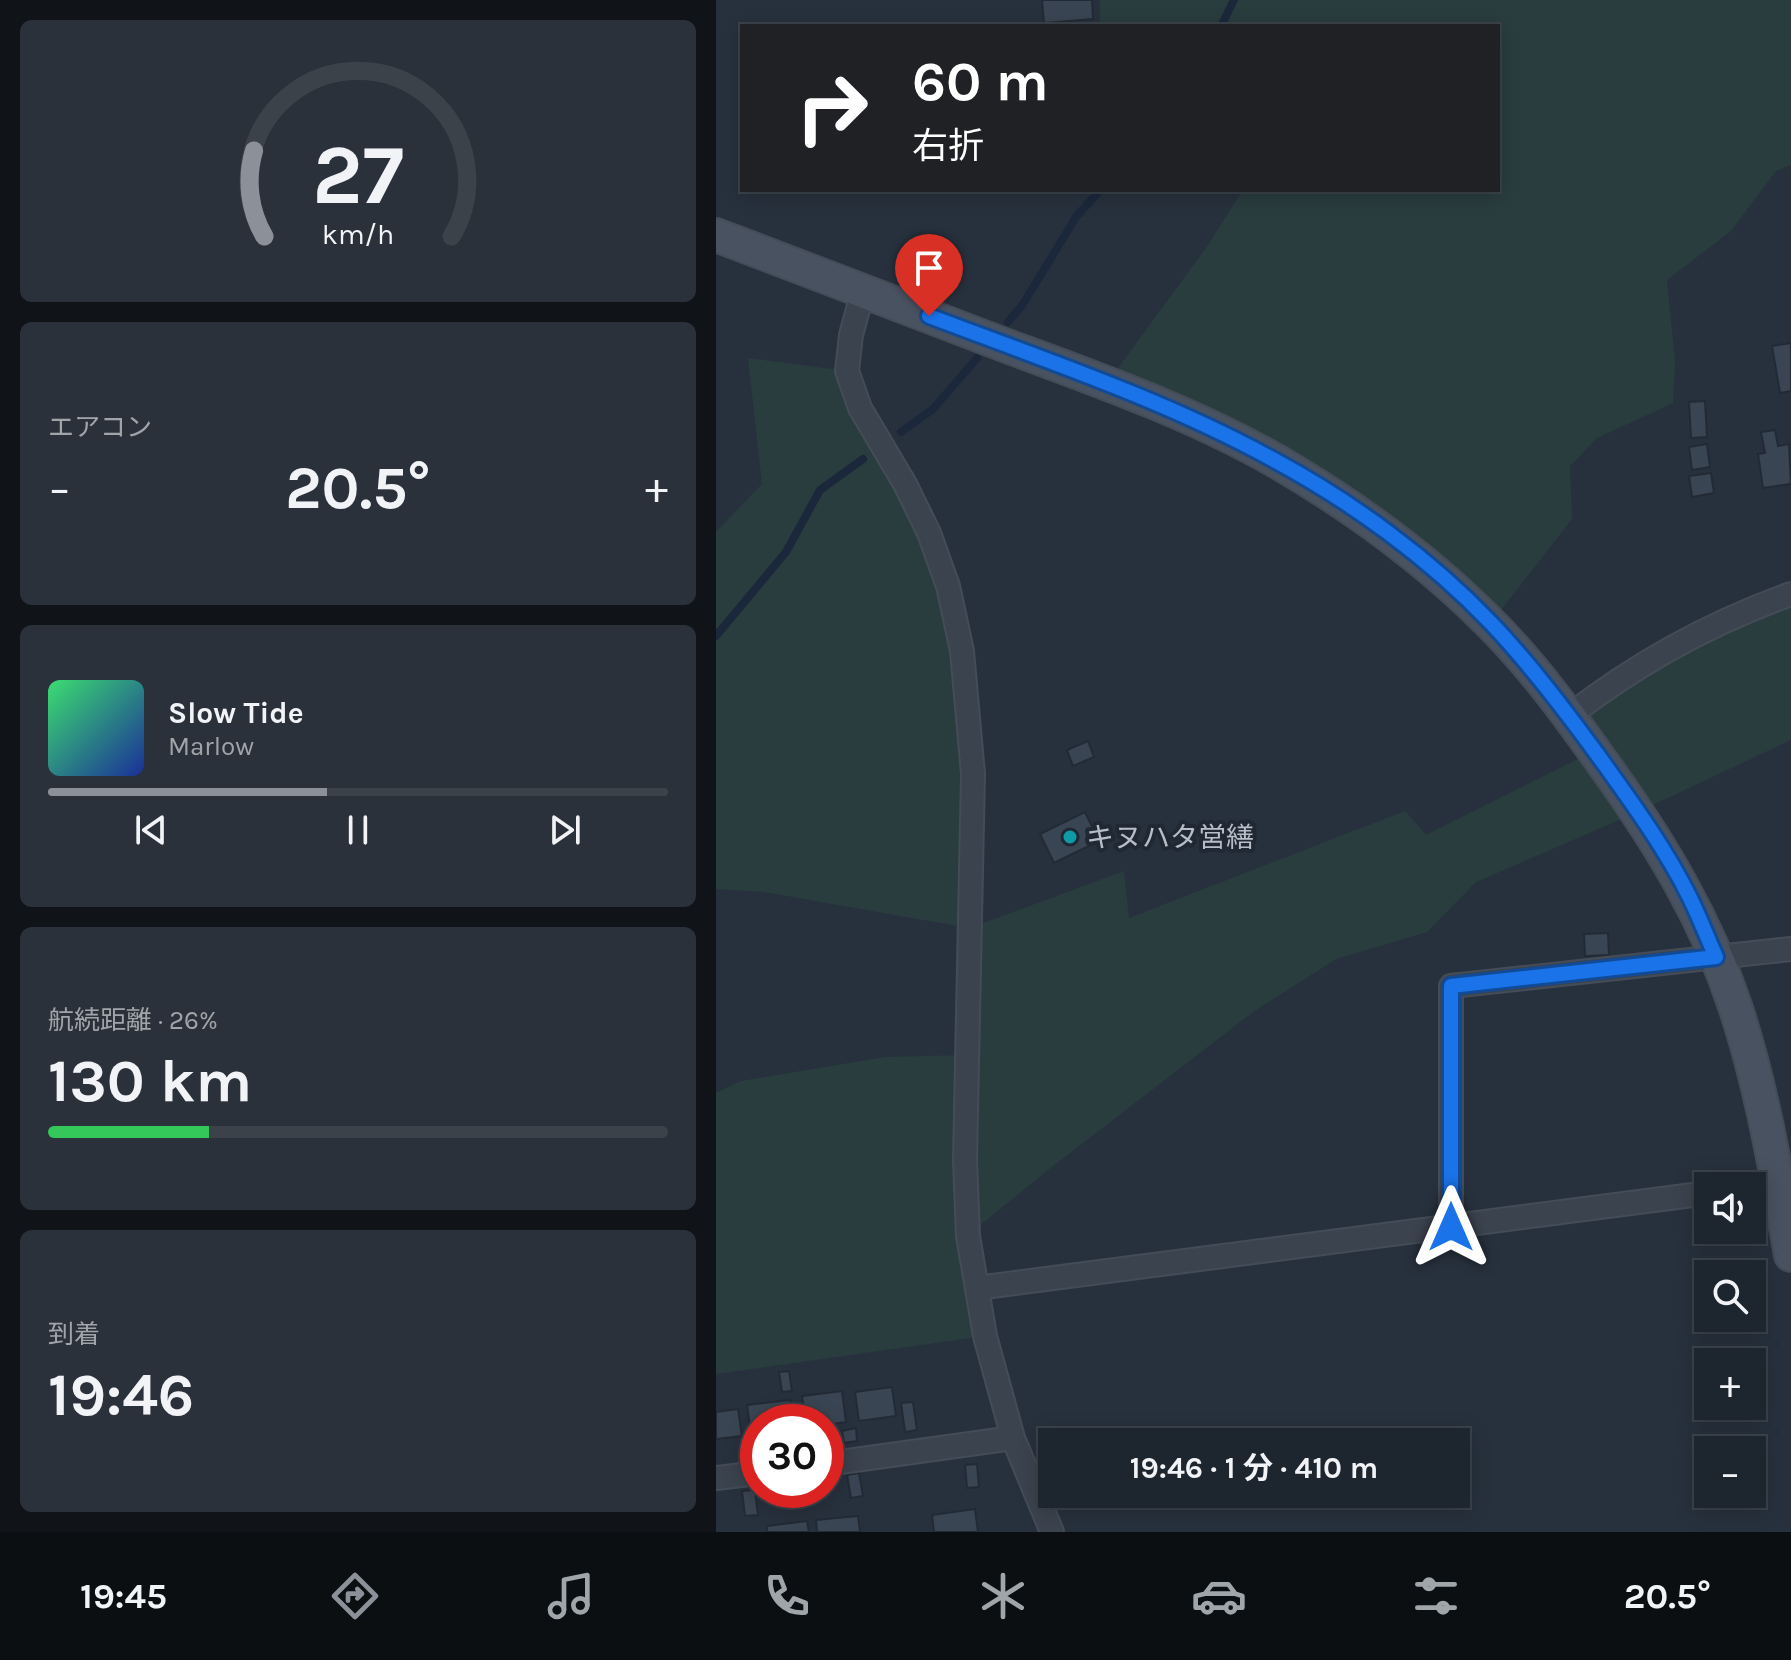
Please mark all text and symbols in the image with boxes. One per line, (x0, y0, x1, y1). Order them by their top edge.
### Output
text: 60 m (912, 49, 1049, 114)
icon: right (780, 56, 884, 160)
text: 右折 (912, 125, 984, 167)
text: 27 (312, 127, 404, 224)
text: km/h (322, 218, 394, 251)
pin (895, 234, 963, 316)
icon: arrive (907, 246, 951, 290)
text: エアコン (48, 412, 152, 443)
text: 20.5° (285, 453, 431, 523)
text: − (48, 463, 71, 514)
text: + (645, 463, 668, 514)
text: Slow Tide (168, 695, 304, 731)
text: Marlow (168, 731, 254, 762)
icon: previous (129, 808, 173, 852)
icon: pause (336, 808, 380, 852)
icon: next (543, 808, 587, 852)
place label: キヌハタ営繕 (1086, 821, 1254, 854)
marker: キヌハタ営繕 (1061, 828, 1079, 846)
text: 航続距離 · 26% (48, 1005, 218, 1036)
text: 130 km (48, 1046, 252, 1116)
map controls (1694, 1172, 1766, 1508)
button: sound (1694, 1172, 1766, 1244)
position arrow (1409, 1185, 1493, 1269)
button: search (1694, 1260, 1766, 1332)
text: 到着 (48, 1319, 100, 1350)
button: + (1694, 1348, 1766, 1420)
text: 19:46 (48, 1360, 194, 1430)
speed limit sign: 30 (740, 1404, 844, 1508)
button: − (1694, 1436, 1766, 1508)
text: 19:46 · 1 分 · 410 m (1130, 1450, 1378, 1486)
icon: directions (327, 1568, 383, 1624)
icon: music (543, 1568, 599, 1624)
icon: phone (759, 1568, 815, 1624)
icon: climate (975, 1568, 1031, 1624)
icon: car (1191, 1568, 1247, 1624)
icon: filters (1408, 1568, 1464, 1624)
text: 19:45 (80, 1575, 167, 1617)
text: 20.5° (1624, 1575, 1711, 1617)

